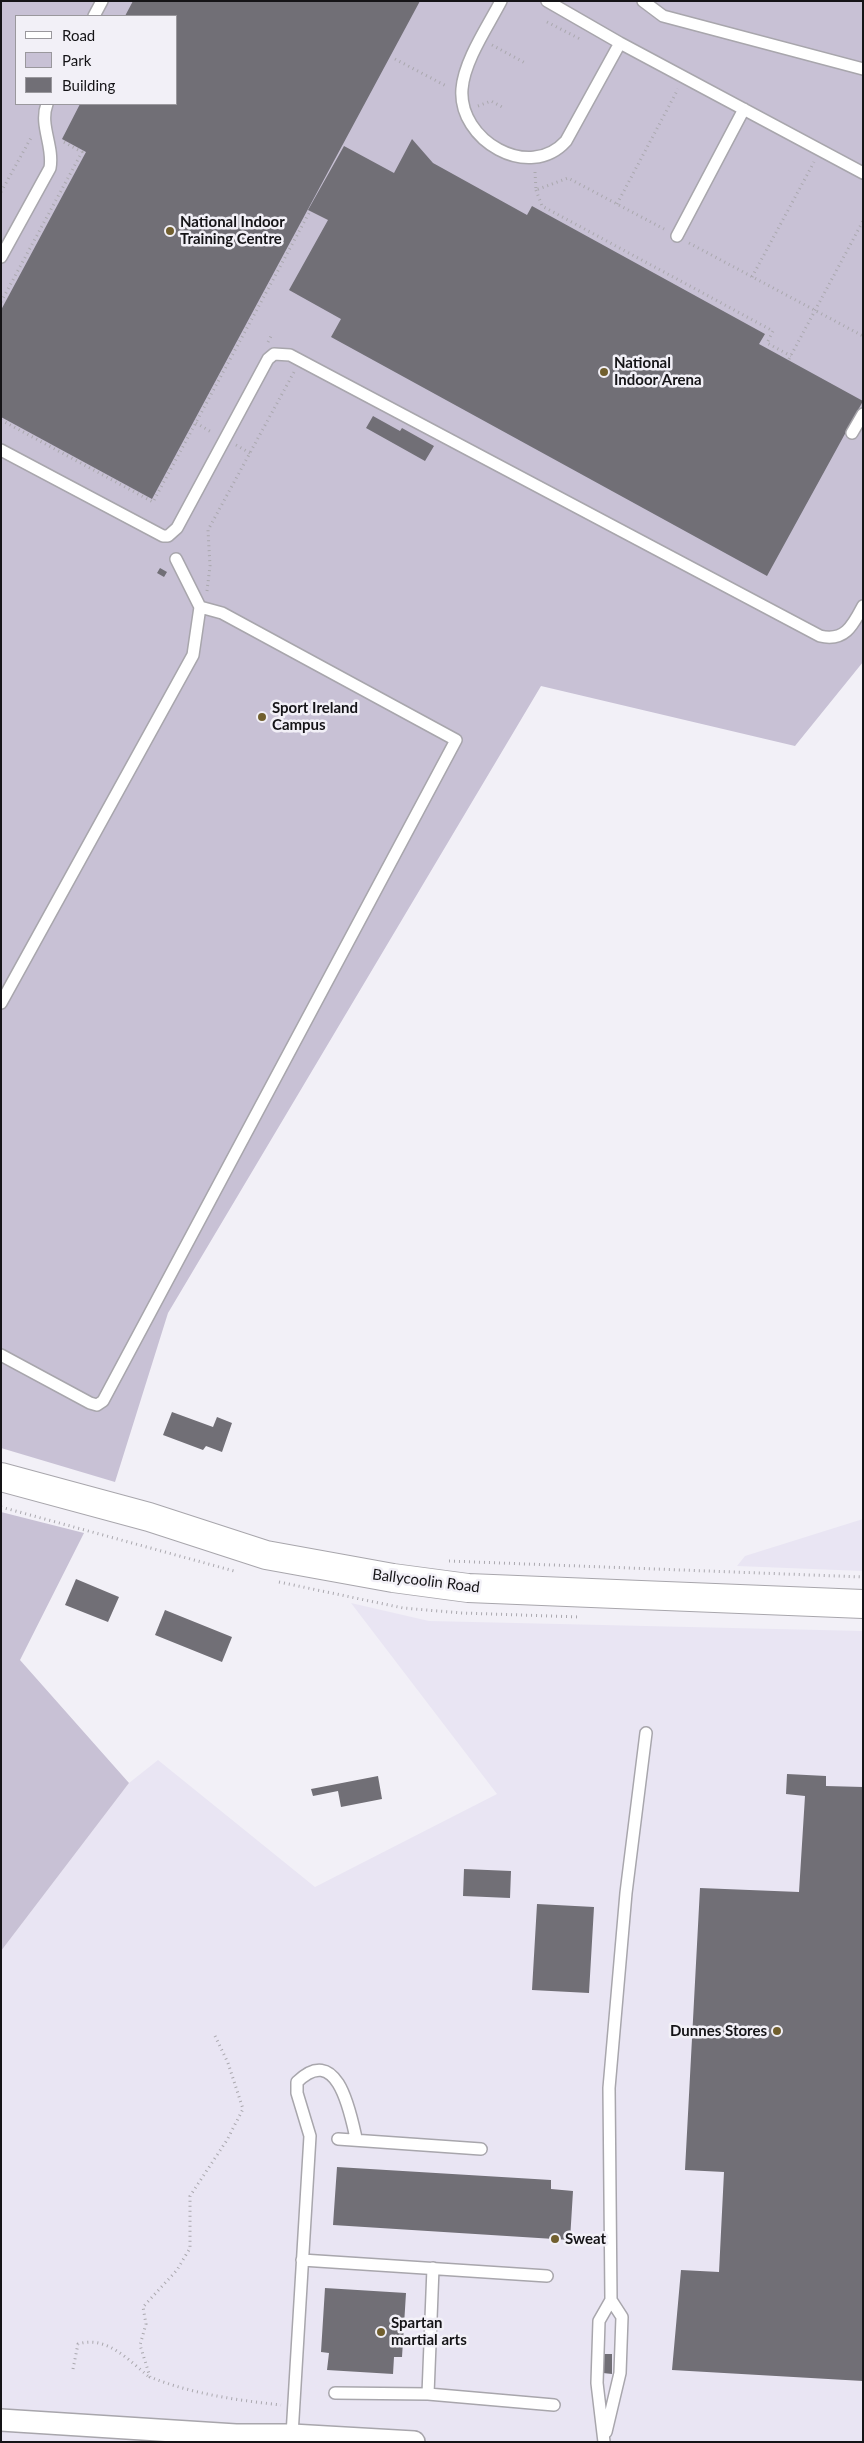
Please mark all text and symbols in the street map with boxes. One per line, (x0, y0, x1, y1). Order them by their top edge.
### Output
legend (15, 15, 178, 105)
text: Road (62, 26, 95, 44)
text: Park (62, 51, 91, 69)
text: Building (62, 76, 115, 94)
place label: National Indoor Training Centre (180, 213, 285, 248)
marker: National Indoor Training Centre (164, 225, 176, 237)
place label: National Indoor Arena (614, 354, 702, 389)
marker: National Indoor Arena (598, 366, 610, 378)
place label: Sport Ireland Campus (272, 699, 358, 734)
marker: Sport Ireland Campus (256, 711, 268, 723)
street label: Ballycoolin Road (371, 1565, 481, 1597)
place label: Dunnes Stores (670, 2022, 767, 2040)
marker: Dunnes Stores (771, 2025, 783, 2037)
place label: Sweat (565, 2230, 606, 2248)
marker: Sweat (549, 2233, 561, 2245)
place label: Spartan martial arts (391, 2314, 467, 2349)
marker: Spartan martial arts (375, 2326, 387, 2338)

